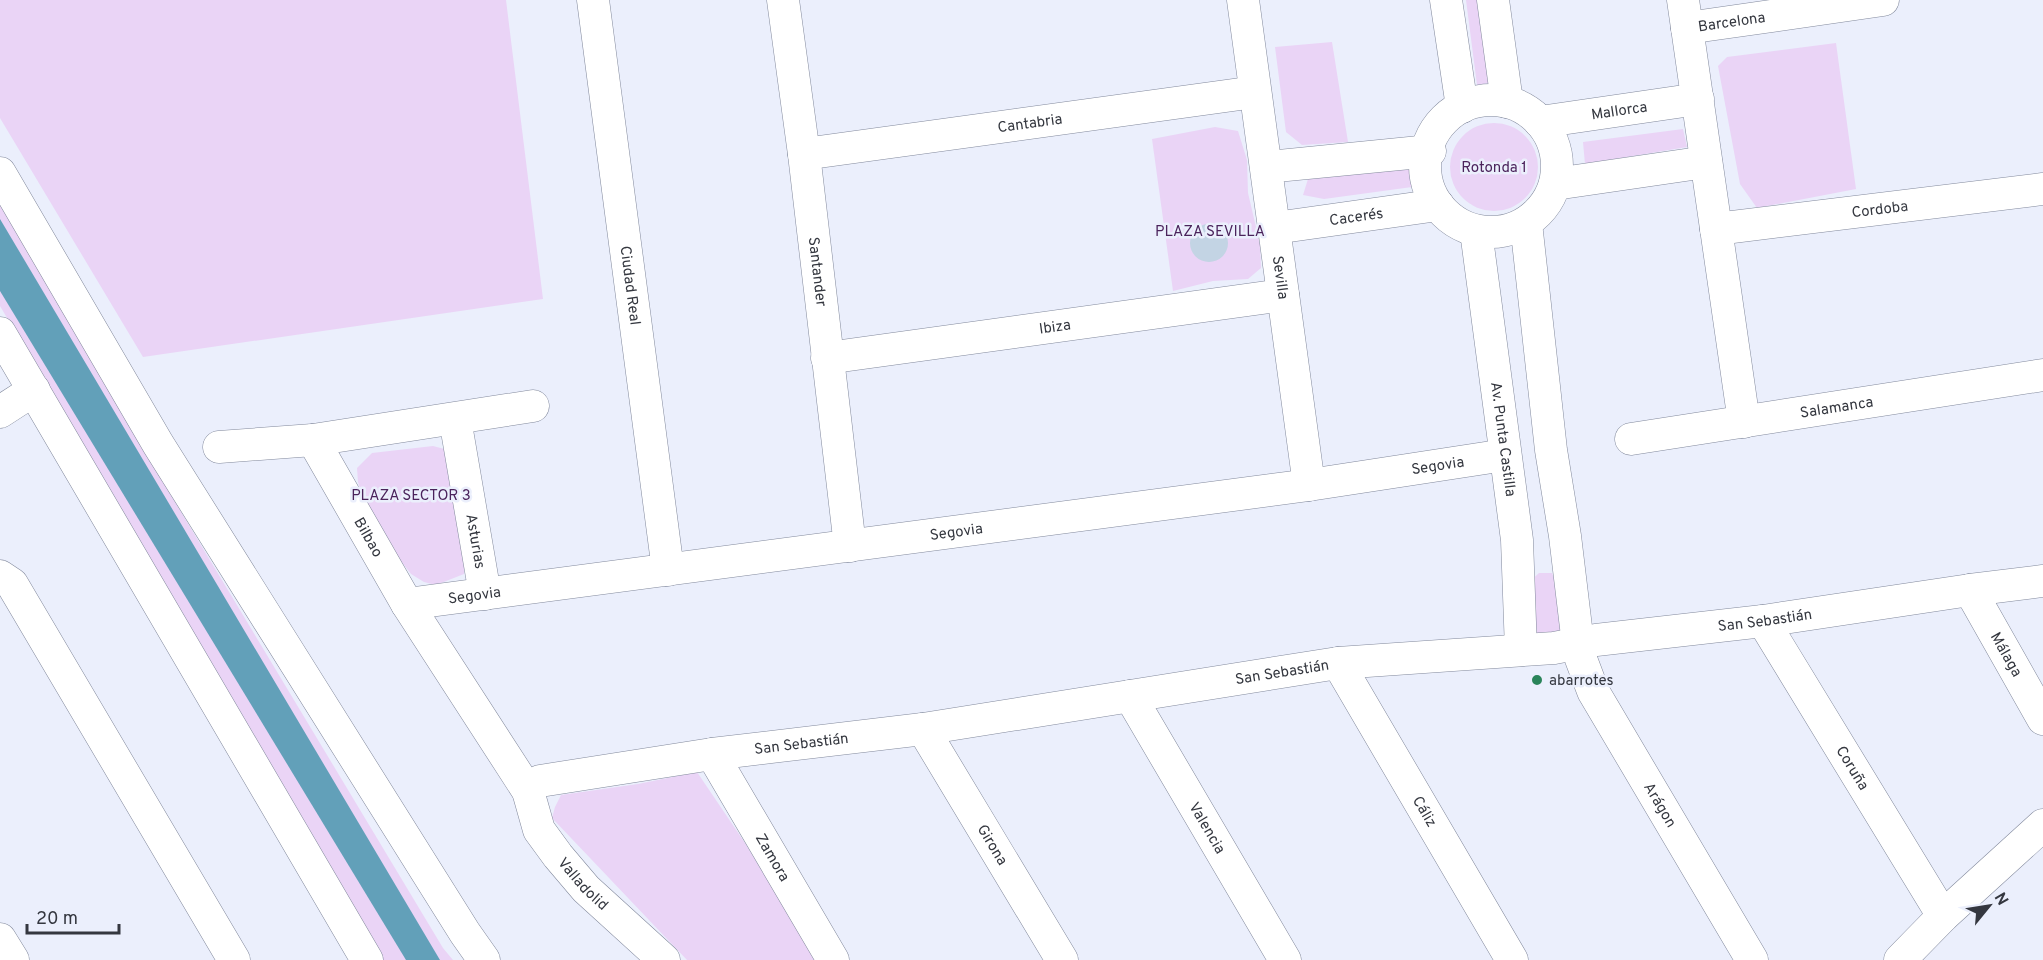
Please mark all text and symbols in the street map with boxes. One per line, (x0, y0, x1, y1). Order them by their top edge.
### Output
street label: Barcelona (1697, 9, 1767, 37)
street label: Mallorca (1590, 98, 1649, 125)
street label: Cantabria (996, 111, 1064, 138)
park label: Rotonda 1 (1461, 159, 1527, 178)
street label: Cordoba (1851, 198, 1909, 223)
street label: Cacerés (1328, 205, 1385, 231)
park label: PLAZA SEVILLA (1155, 223, 1265, 242)
street label: Santander (803, 236, 830, 308)
street label: Ciudad Real (614, 245, 644, 327)
street label: Sevilla (1267, 255, 1292, 301)
street label: Ibiza (1038, 316, 1072, 340)
street label: Av. Punta Castilla (1485, 381, 1519, 498)
street label: Salamanca (1799, 394, 1875, 424)
street label: Segovia (1410, 453, 1466, 480)
park label: PLAZA SECTOR 3 (351, 487, 471, 506)
street label: Asturias (460, 513, 489, 570)
street label: Bilbao (349, 515, 386, 561)
street label: Segovia (929, 520, 984, 546)
street label: Segovia (447, 584, 502, 609)
street label: San Sebastián (1717, 606, 1813, 637)
street label: Málaga (1985, 629, 2025, 681)
street label: San Sebastián (1234, 657, 1331, 690)
place label: abarrotes (1549, 672, 1614, 691)
marker: abarrotes (1530, 673, 1544, 687)
street label: San Sebastián (753, 730, 850, 760)
street label: Coruña (1831, 743, 1872, 794)
street label: Arágon (1638, 780, 1680, 832)
street label: Cáliz (1407, 793, 1440, 831)
street label: Valencia (1184, 799, 1229, 858)
street label: Girona (972, 822, 1011, 869)
street label: Zamora (750, 831, 793, 886)
street label: Valladolid (553, 854, 611, 915)
north arrow (1959, 876, 2019, 936)
text: N (1989, 890, 2012, 909)
scale bar (27, 897, 118, 935)
text: 20 m (36, 908, 78, 931)

